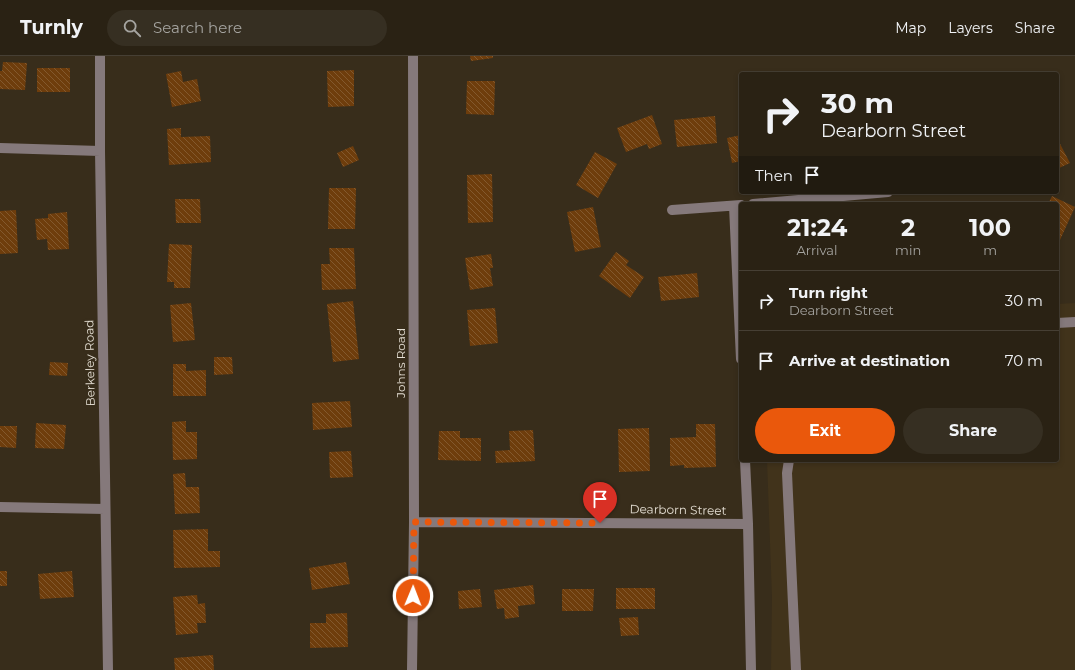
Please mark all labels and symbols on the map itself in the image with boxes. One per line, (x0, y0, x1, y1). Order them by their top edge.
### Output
street label: Berkeley Road (81, 320, 98, 406)
street label: Johns Road (393, 328, 408, 399)
pin (583, 482, 617, 523)
street label: Dearborn Street (630, 501, 727, 518)
position arrow (392, 575, 434, 617)

